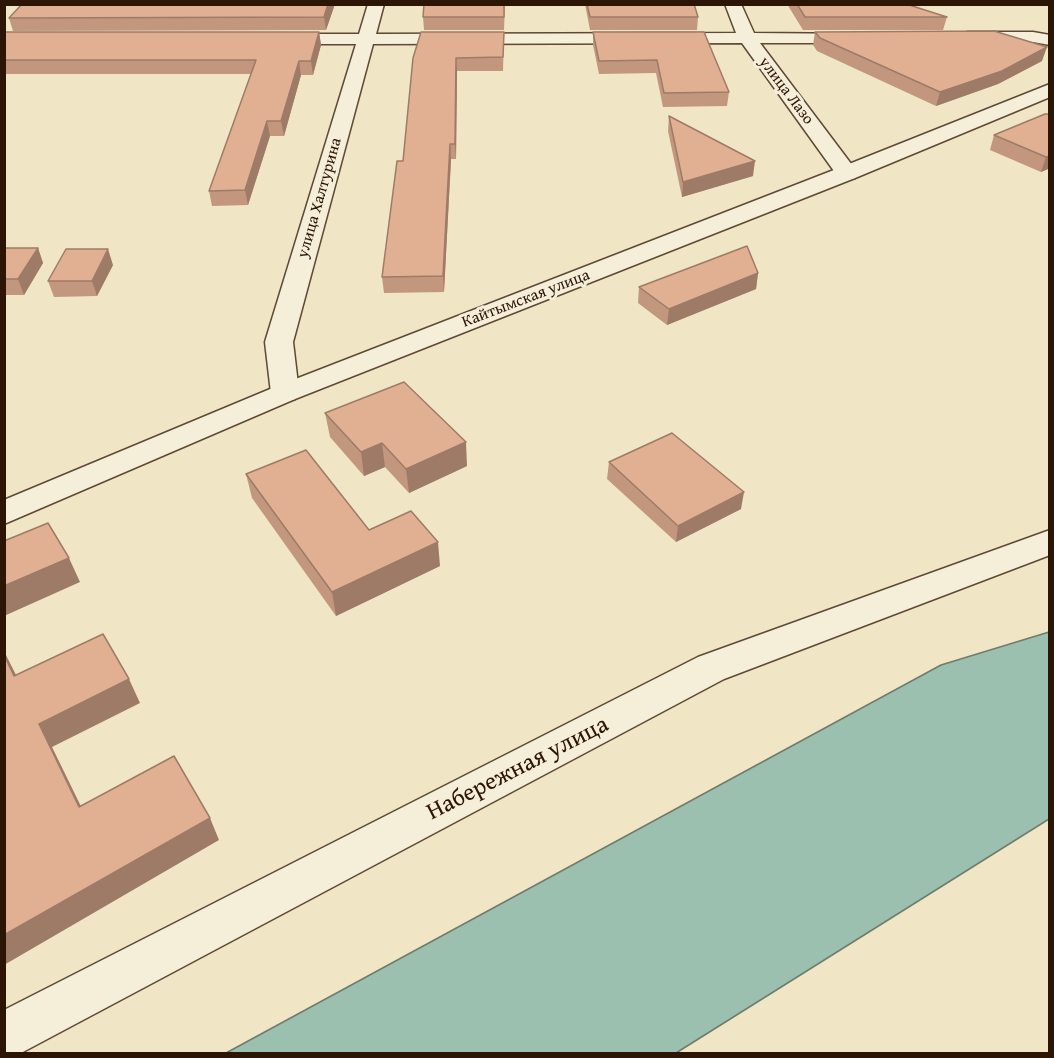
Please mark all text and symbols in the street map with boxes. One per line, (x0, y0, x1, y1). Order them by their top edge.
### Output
street label: улица Лазо (754, 53, 818, 129)
street label: улица Халтурина (294, 136, 346, 260)
street label: Кайтымская улица (459, 266, 593, 332)
street label: Набережная улица (422, 711, 614, 827)

